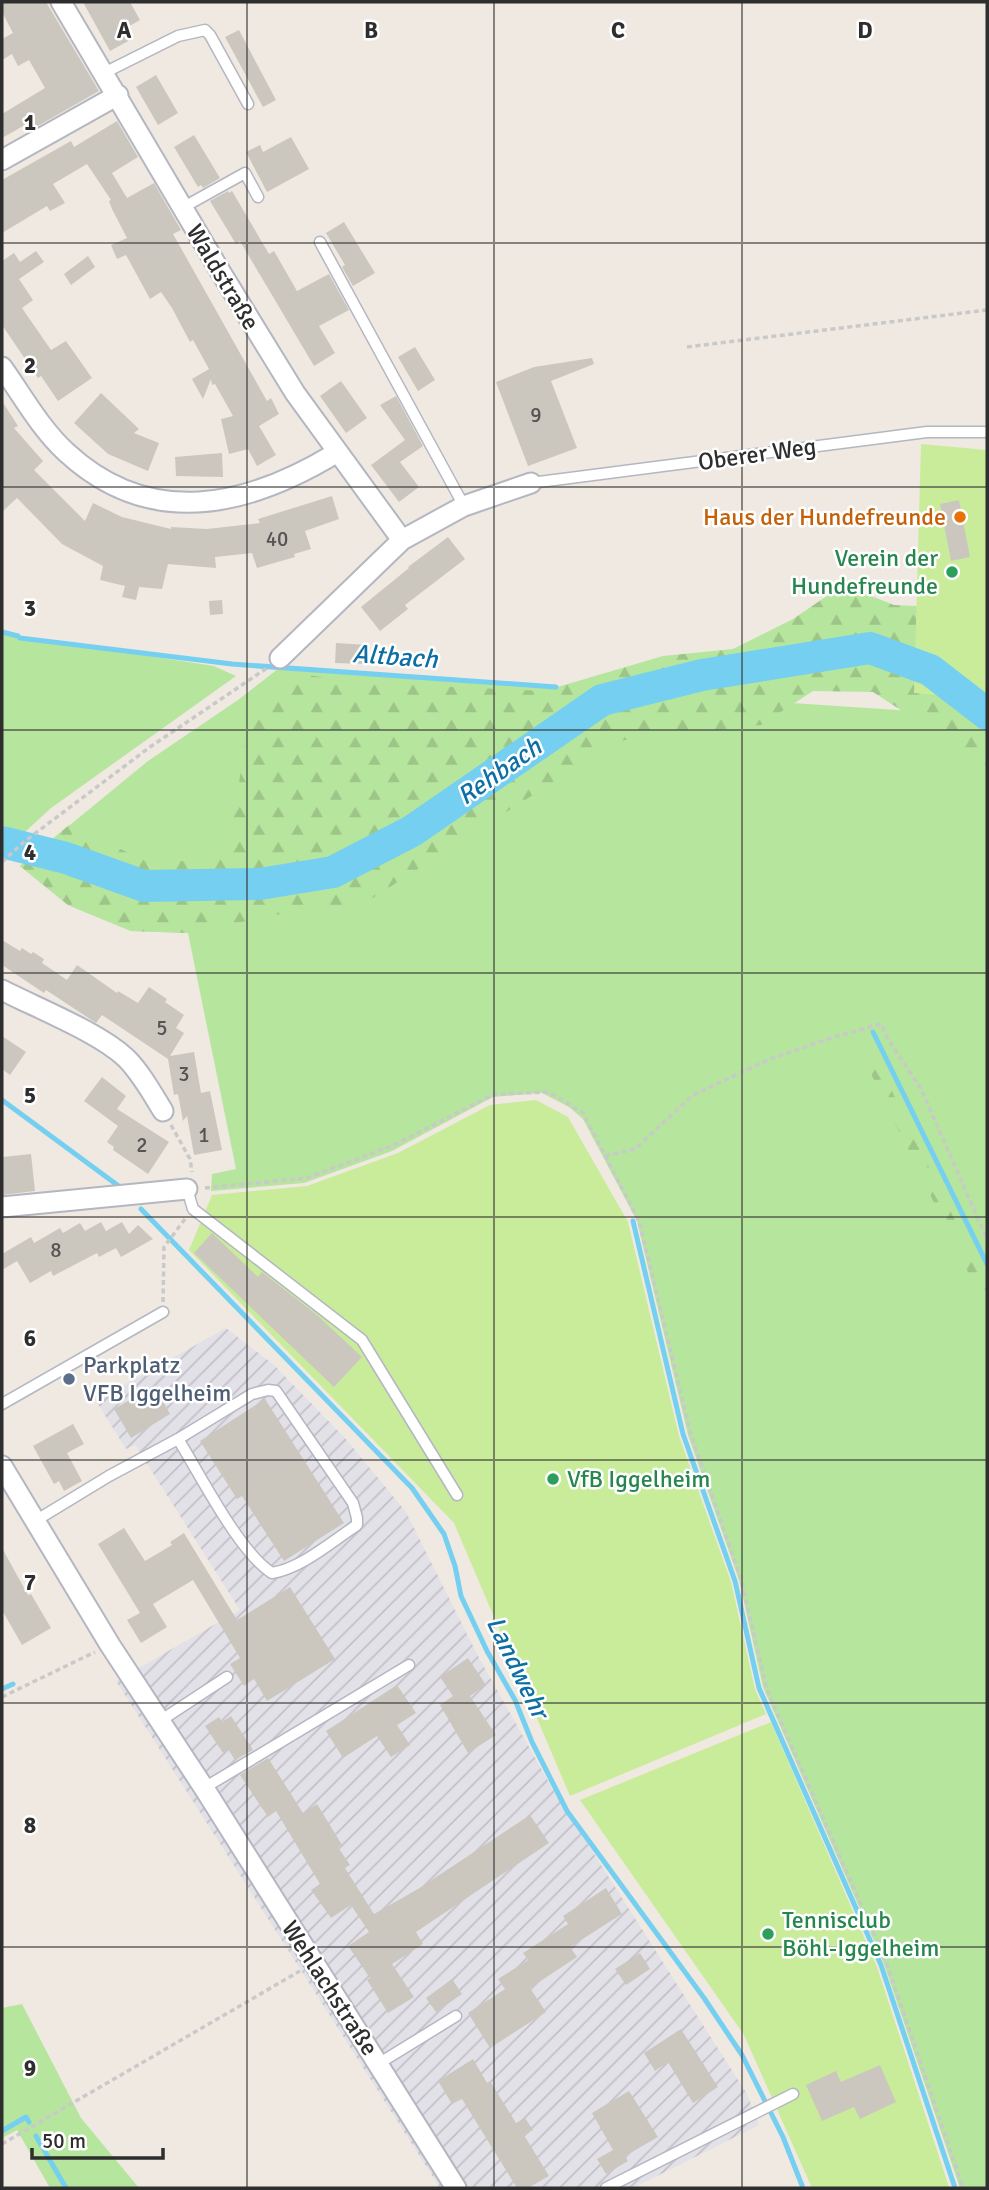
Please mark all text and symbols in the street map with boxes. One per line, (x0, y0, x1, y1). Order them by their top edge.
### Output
text: A (117, 16, 132, 45)
text: B (364, 16, 378, 45)
text: C (611, 16, 625, 45)
text: D (857, 16, 873, 45)
text: 1 (24, 108, 36, 137)
street label: Waldstraße (180, 219, 266, 335)
text: 2 (24, 351, 36, 380)
house number: 9 (530, 402, 542, 428)
street label: Oberer Weg (696, 431, 818, 477)
place label: Haus der Hundefreunde (703, 502, 946, 532)
marker: Haus der Hundefreunde (952, 509, 968, 525)
house number: 40 (266, 526, 288, 552)
place label: Verein der Hundefreunde (791, 543, 938, 601)
marker: Verein der Hundefreunde (944, 564, 960, 580)
text: 3 (24, 594, 36, 623)
water label: Altbach (351, 638, 439, 676)
water label: Rehbach (451, 731, 549, 812)
text: 4 (24, 838, 36, 867)
house number: 5 (156, 1015, 168, 1041)
house number: 3 (178, 1061, 190, 1087)
text: 5 (24, 1081, 36, 1110)
house number: 1 (198, 1122, 210, 1148)
house number: 2 (136, 1132, 148, 1158)
house number: 8 (50, 1237, 62, 1263)
text: 6 (24, 1324, 36, 1353)
place label: Parkplatz VFB Iggelheim (83, 1350, 231, 1408)
marker: Parkplatz VFB Iggelheim (61, 1371, 77, 1387)
place label: VfB Iggelheim (567, 1464, 710, 1494)
marker: VfB Iggelheim (545, 1471, 561, 1487)
text: 7 (24, 1568, 36, 1597)
water label: Landwehr (479, 1611, 557, 1727)
text: 8 (24, 1811, 36, 1840)
place label: Tennisclub Böhl-Iggelheim (782, 1905, 939, 1963)
street label: Wehlachstraße (275, 1915, 385, 2061)
marker: Tennisclub Böhl-Iggelheim (760, 1926, 776, 1942)
text: 9 (24, 2054, 36, 2083)
scale bar (32, 2116, 163, 2160)
text: 50 m (42, 2128, 86, 2154)

